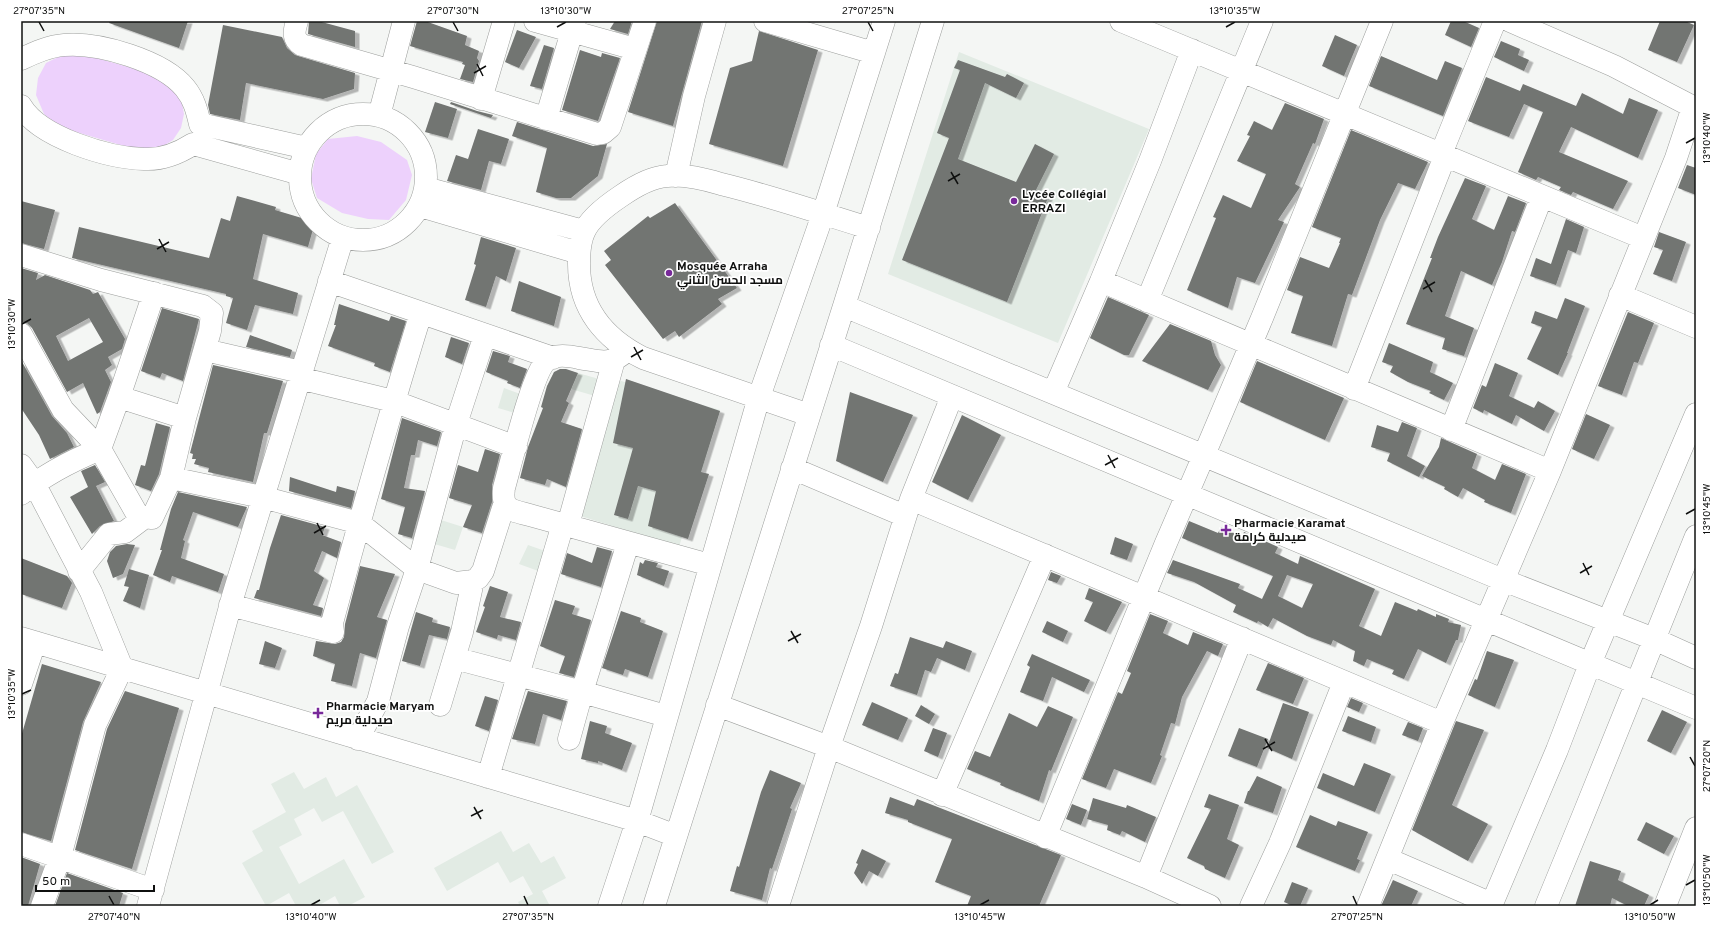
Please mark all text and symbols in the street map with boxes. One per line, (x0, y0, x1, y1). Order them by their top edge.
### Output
text: 27°07'35"N (13, 5, 65, 18)
text: 27°07'30"N (427, 5, 479, 18)
text: 13°10'30"W (541, 5, 591, 18)
text: 27°07'25"N (842, 5, 894, 18)
text: 13°10'35"W (1210, 5, 1260, 18)
text: 13°10'40"W (1701, 112, 1714, 164)
place label: Lycée Collégial ERRAZI (1022, 187, 1106, 217)
marker: Lycée Collégial ERRAZI (1009, 196, 1019, 206)
place label: Mosquée Arraha مسجد الحسن الثاني (677, 259, 783, 290)
marker: Mosquée Arraha مسجد الحسن الثاني (664, 268, 674, 278)
text: 13°10'30"W (6, 299, 19, 349)
text: 13°10'45"W (1701, 484, 1714, 534)
place label: Pharmacie Karamat صيدلية كرامة (1234, 516, 1346, 546)
marker: Pharmacie Karamat صيدلية كرامة (1221, 525, 1231, 535)
text: 13°10'35"W (6, 669, 19, 719)
place label: Pharmacie Maryam صيدلية مريم (326, 699, 435, 729)
marker: Pharmacie Maryam صيدلية مريم (313, 708, 323, 718)
text: 27°07'20"N (1701, 740, 1714, 792)
text: 13°10'50"W (1701, 854, 1714, 906)
scale bar (36, 867, 154, 893)
text: 50 m (42, 874, 70, 890)
text: 27°07'40"N (88, 911, 140, 924)
text: 13°10'40"W (285, 911, 337, 924)
text: 27°07'35"N (502, 911, 554, 924)
text: 13°10'45"W (955, 911, 1005, 924)
text: 27°07'25"N (1331, 911, 1383, 924)
text: 13°10'50"W (1624, 911, 1676, 924)

